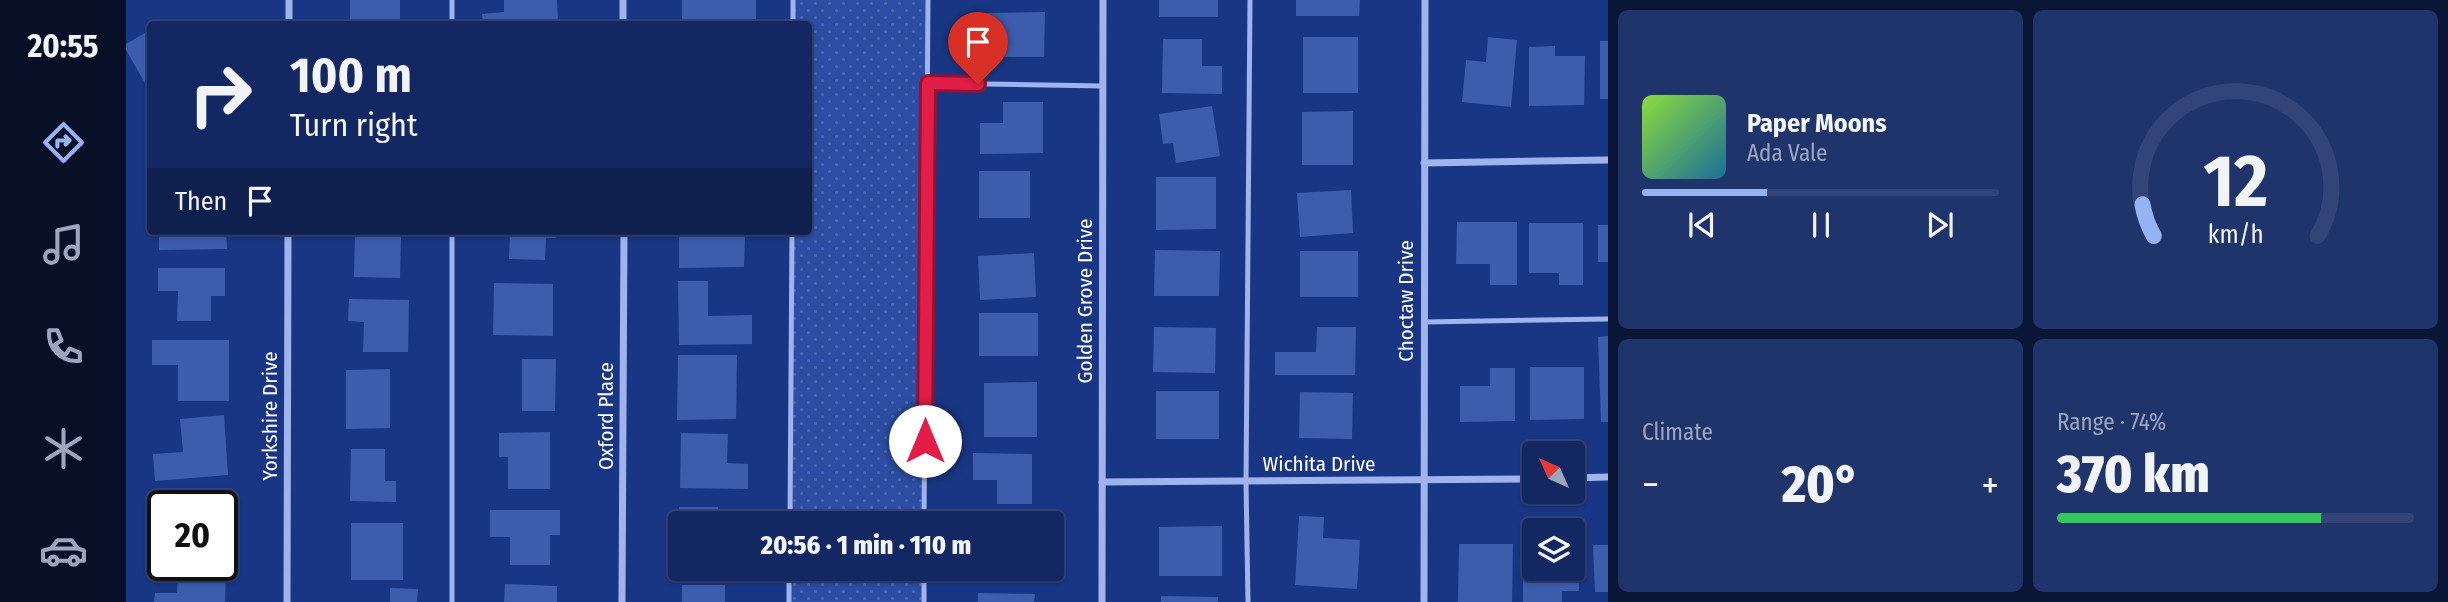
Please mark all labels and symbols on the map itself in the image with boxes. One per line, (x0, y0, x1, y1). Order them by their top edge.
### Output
pin (948, 12.0, 1008, 84)
street label: Golden Grove Drive (1072, 219, 1098, 383)
street label: Choctaw Drive (1393, 240, 1419, 362)
street label: Yorkshire Drive (257, 351, 283, 481)
street label: Oxford Place (593, 362, 619, 470)
position arrow (888, 404, 962, 478)
north arrow (1522, 441, 1586, 504)
street label: Wichita Drive (1263, 451, 1375, 477)
speed limit sign: 20 (147, 490, 238, 581)

